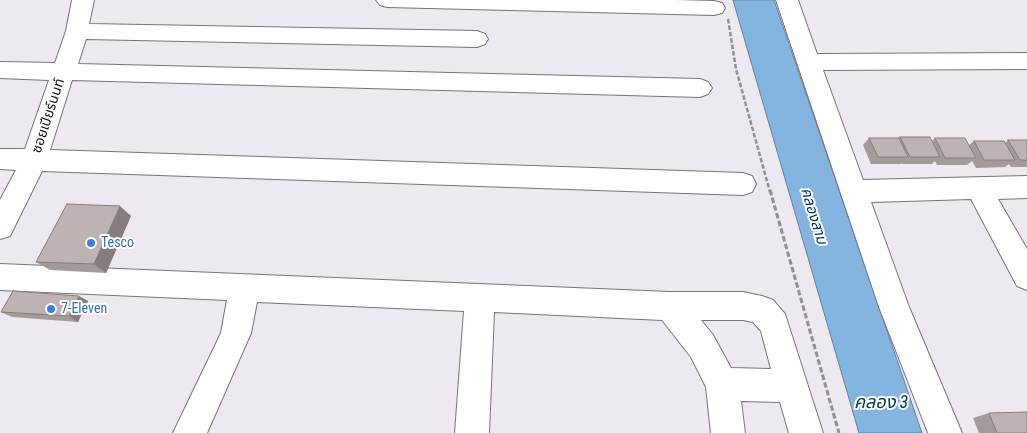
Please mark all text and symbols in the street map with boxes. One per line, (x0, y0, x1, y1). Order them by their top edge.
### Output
street label: ซอยเปียร์นนท์ (29, 77, 69, 155)
water label: คลองสาม (796, 185, 830, 247)
place label: Tesco (101, 235, 134, 251)
marker: Tesco (85, 237, 97, 249)
place label: 7-Eleven (61, 301, 107, 317)
marker: 7-Eleven (45, 303, 57, 315)
water label: คลอง 3 (854, 392, 908, 414)

